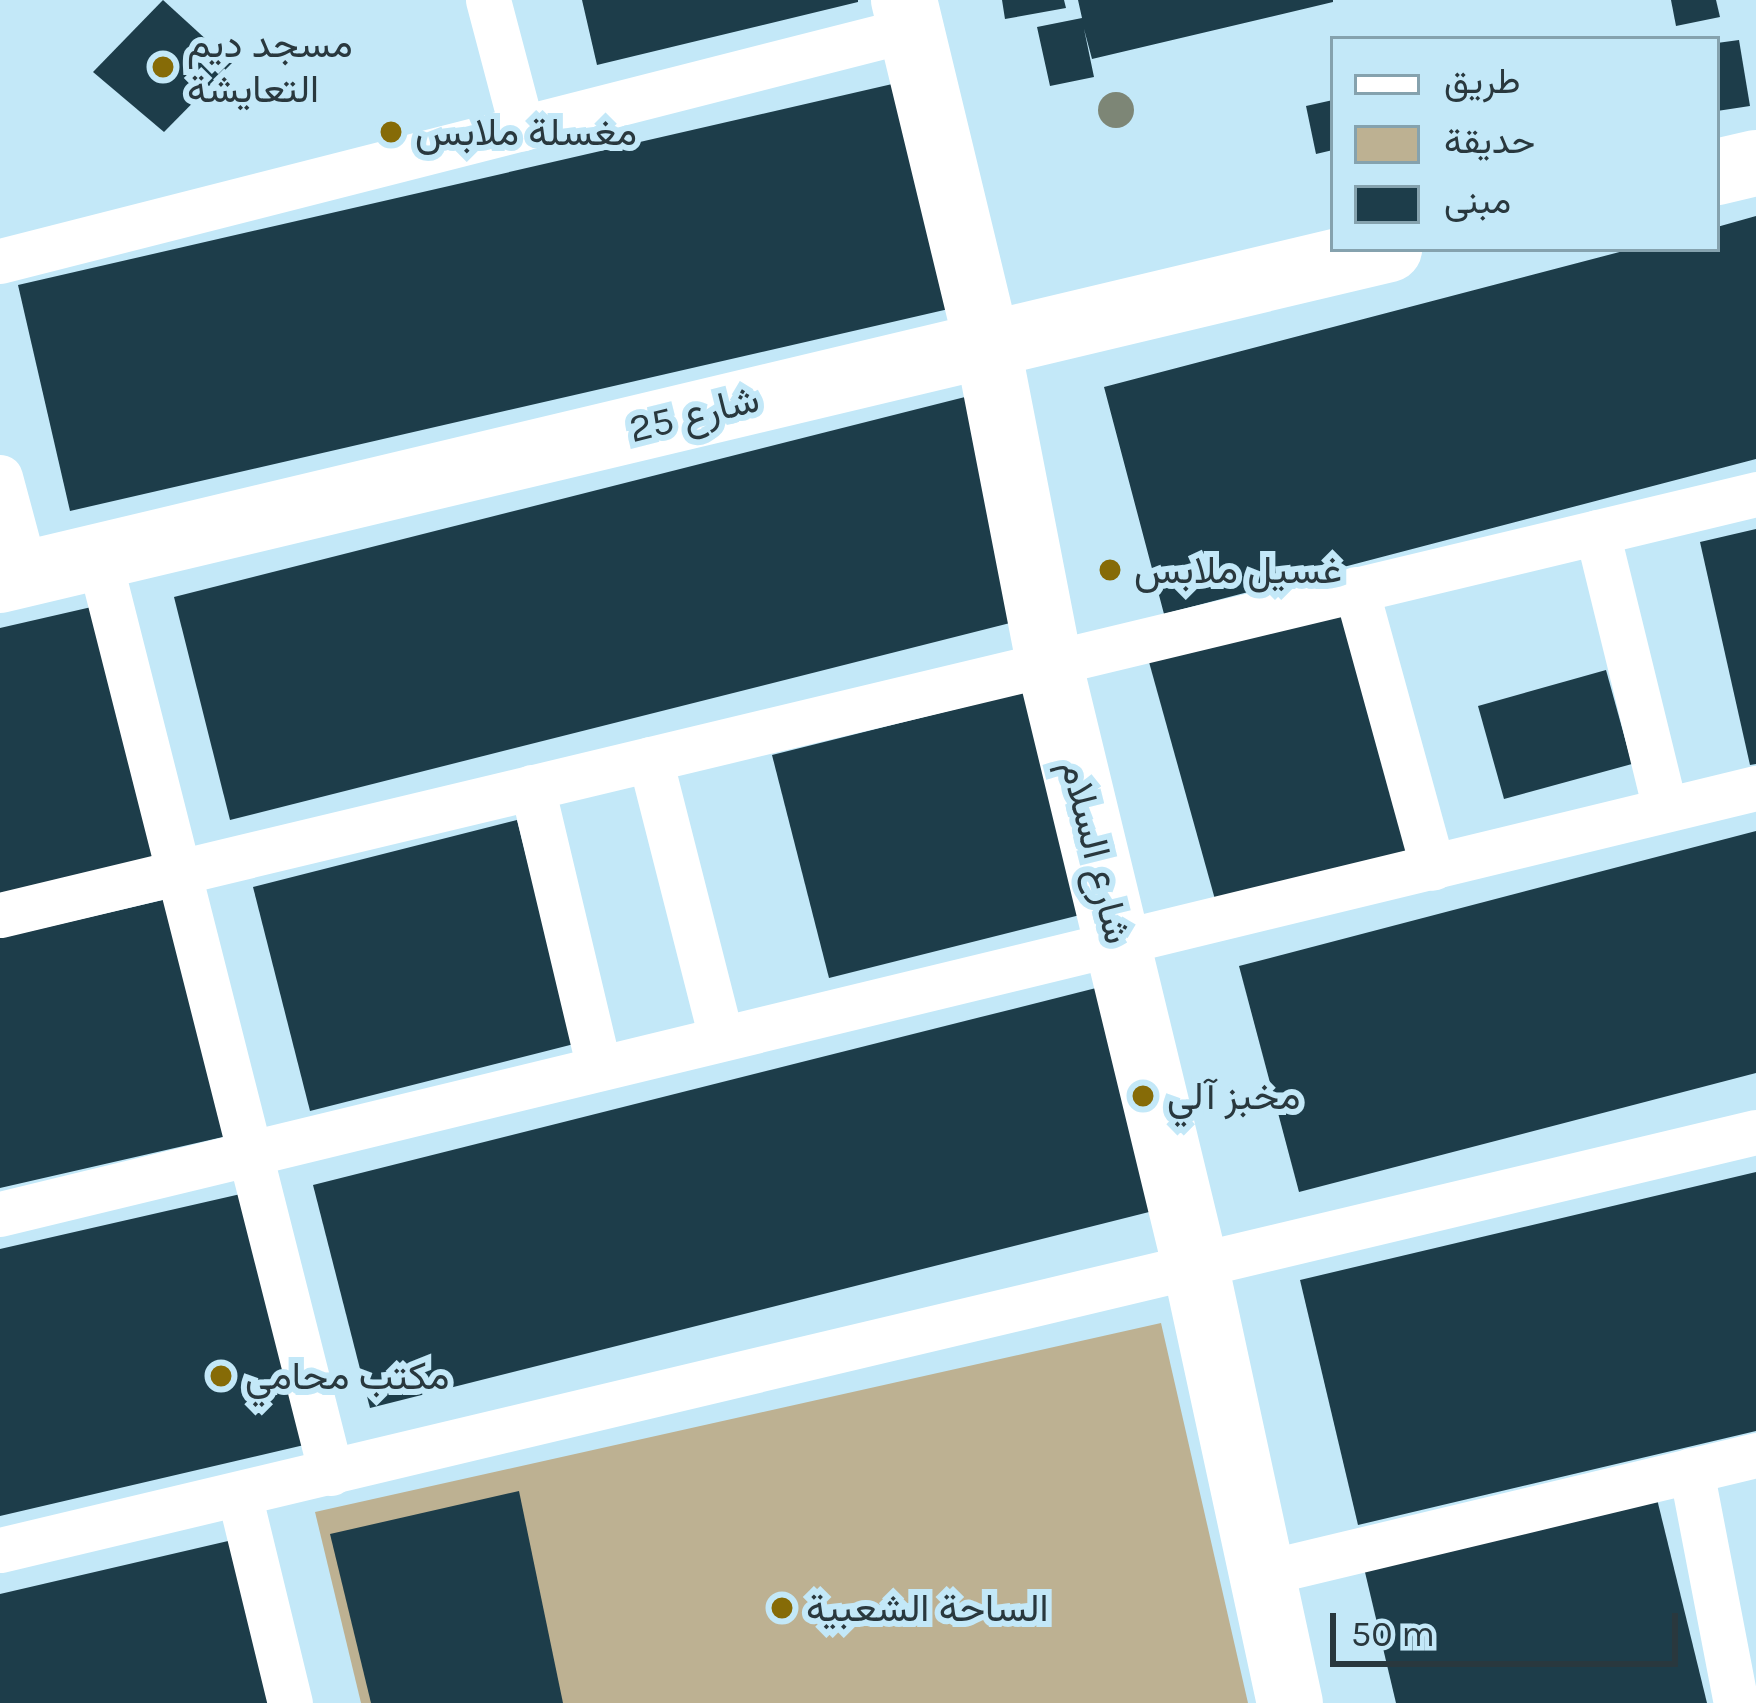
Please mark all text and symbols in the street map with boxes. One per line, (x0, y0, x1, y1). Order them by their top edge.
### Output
place label: مسجد ديم التعايشة (187, 22, 353, 113)
legend (1330, 36, 1720, 252)
marker: مسجد ديم التعايشة (150, 54, 176, 80)
text: طريق (1444, 60, 1520, 102)
place label: مغسلة ملابس (415, 109, 637, 155)
marker: مغسلة ملابس (378, 119, 404, 145)
text: حديقة (1444, 120, 1535, 162)
text: مبنى (1444, 180, 1511, 222)
street label: شارع 25 (624, 375, 764, 453)
place label: غسيل ملابس (1134, 547, 1342, 593)
marker: غسيل ملابس (1097, 557, 1123, 583)
street label: شارع السلام (1051, 755, 1141, 949)
place label: مخبز آلي (1167, 1073, 1300, 1119)
marker: مخبز آلي (1130, 1083, 1156, 1109)
place label: مكتب محامي (245, 1353, 450, 1399)
marker: مكتب محامي (208, 1363, 234, 1389)
place label: الساحة الشعبية (806, 1585, 1048, 1631)
scale bar (1336, 1589, 1684, 1663)
marker: الساحة الشعبية (769, 1595, 795, 1621)
text: 50 m (1351, 1613, 1435, 1655)

